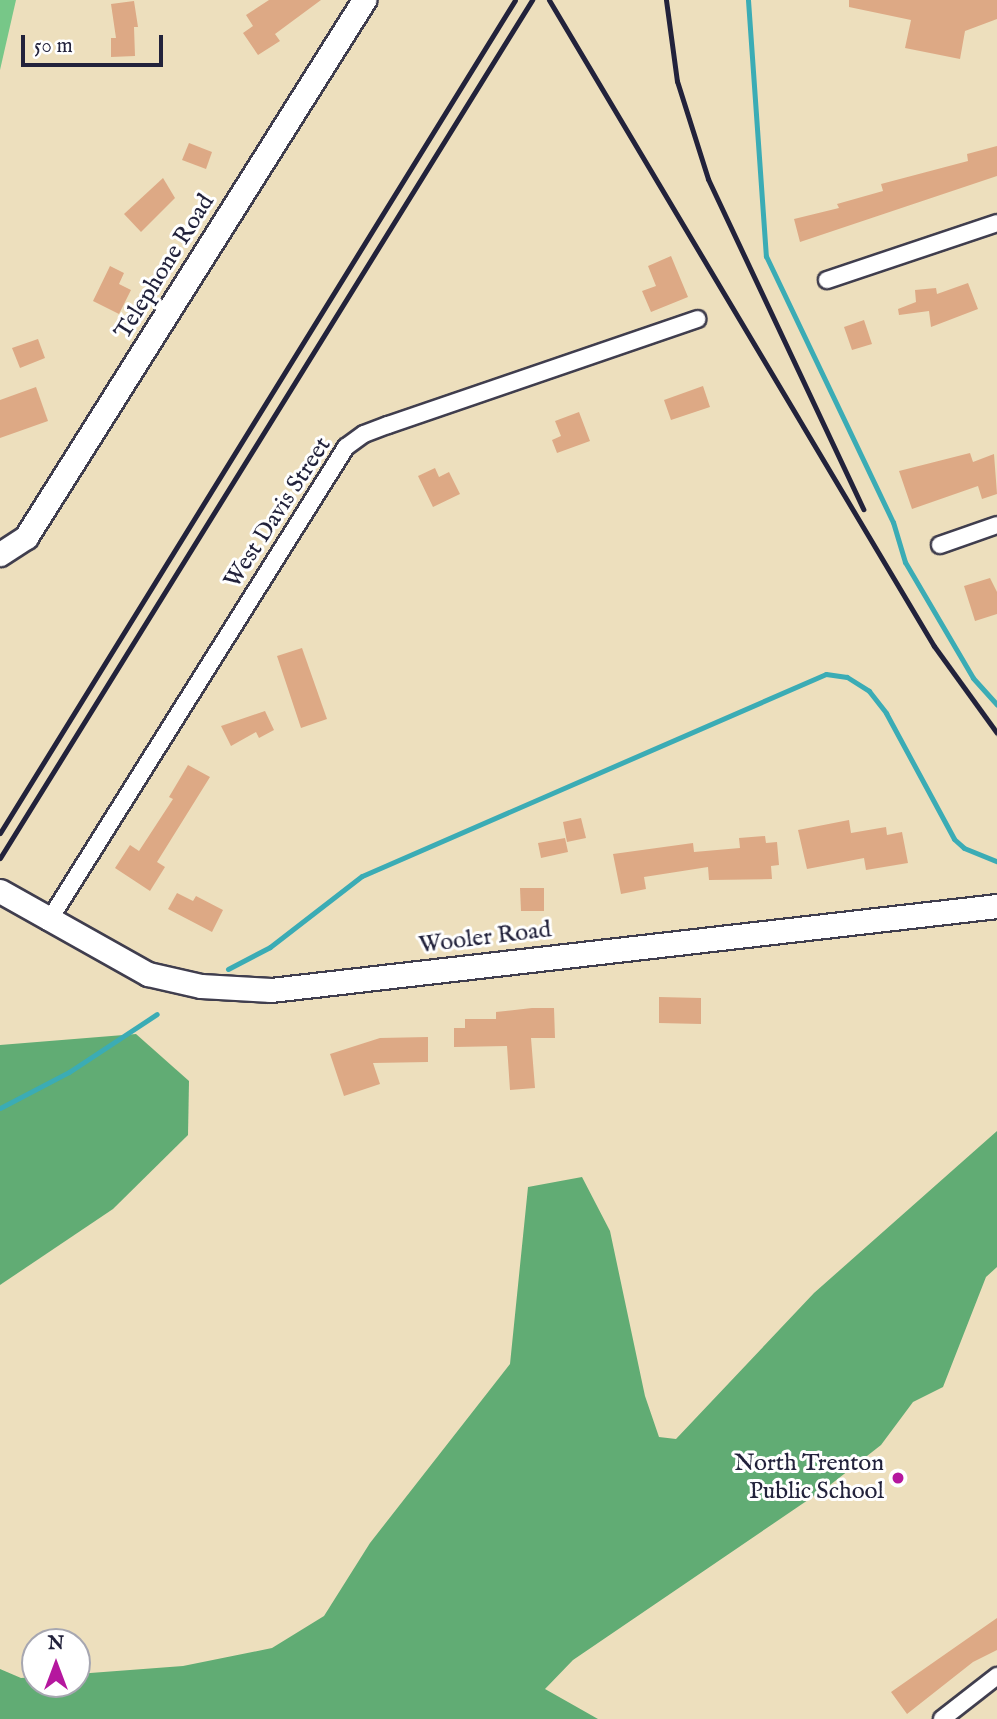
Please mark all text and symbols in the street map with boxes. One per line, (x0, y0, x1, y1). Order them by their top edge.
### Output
scale bar (24, 21, 166, 65)
text: 50 m (34, 33, 73, 60)
street label: Telephone Road (109, 189, 221, 345)
street label: West Davis Street (218, 432, 338, 594)
street label: Wooler Road (417, 916, 553, 960)
place label: North Trenton Public School (734, 1450, 884, 1506)
marker: North Trenton Public School (890, 1470, 906, 1486)
north arrow (21, 1628, 91, 1698)
text: N (48, 1632, 64, 1656)

